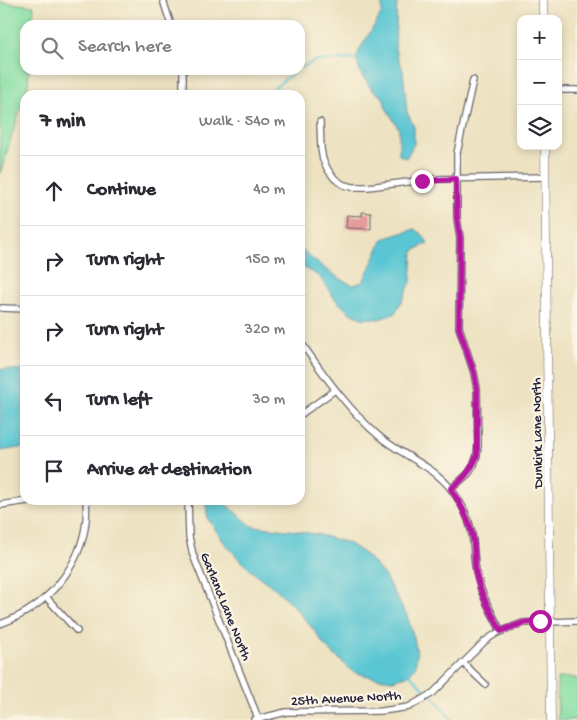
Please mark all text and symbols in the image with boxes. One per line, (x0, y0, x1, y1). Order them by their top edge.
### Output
map controls (517, 15, 562, 150)
button: + (517, 15, 562, 60)
search box (20, 20, 305, 75)
icon: search (38, 34, 66, 62)
text: Search here (78, 36, 172, 59)
button: − (517, 60, 562, 105)
button: layers (517, 105, 562, 150)
text: 7 min (40, 110, 85, 135)
text: Walk · 540 m (199, 113, 285, 132)
route end (411, 170, 434, 193)
icon: ahead (40, 177, 68, 205)
text: Continue (87, 179, 156, 202)
text: 40 m (253, 181, 285, 200)
icon: right (40, 247, 68, 275)
text: Turn right (87, 249, 163, 272)
text: 150 m (246, 251, 285, 270)
icon: right (40, 317, 68, 345)
text: Turn right (87, 319, 163, 342)
text: 320 m (245, 321, 285, 340)
street label: Dunkirk Lane North (529, 377, 548, 490)
icon: left (40, 387, 68, 415)
text: Turn left (87, 389, 151, 412)
text: 30 m (252, 391, 285, 410)
icon: arrive (40, 457, 68, 485)
text: Arrive at destination (87, 459, 251, 482)
street label: Garland Lane North (195, 550, 254, 664)
route start (529, 610, 552, 633)
street label: 25th Avenue North (290, 688, 402, 711)

